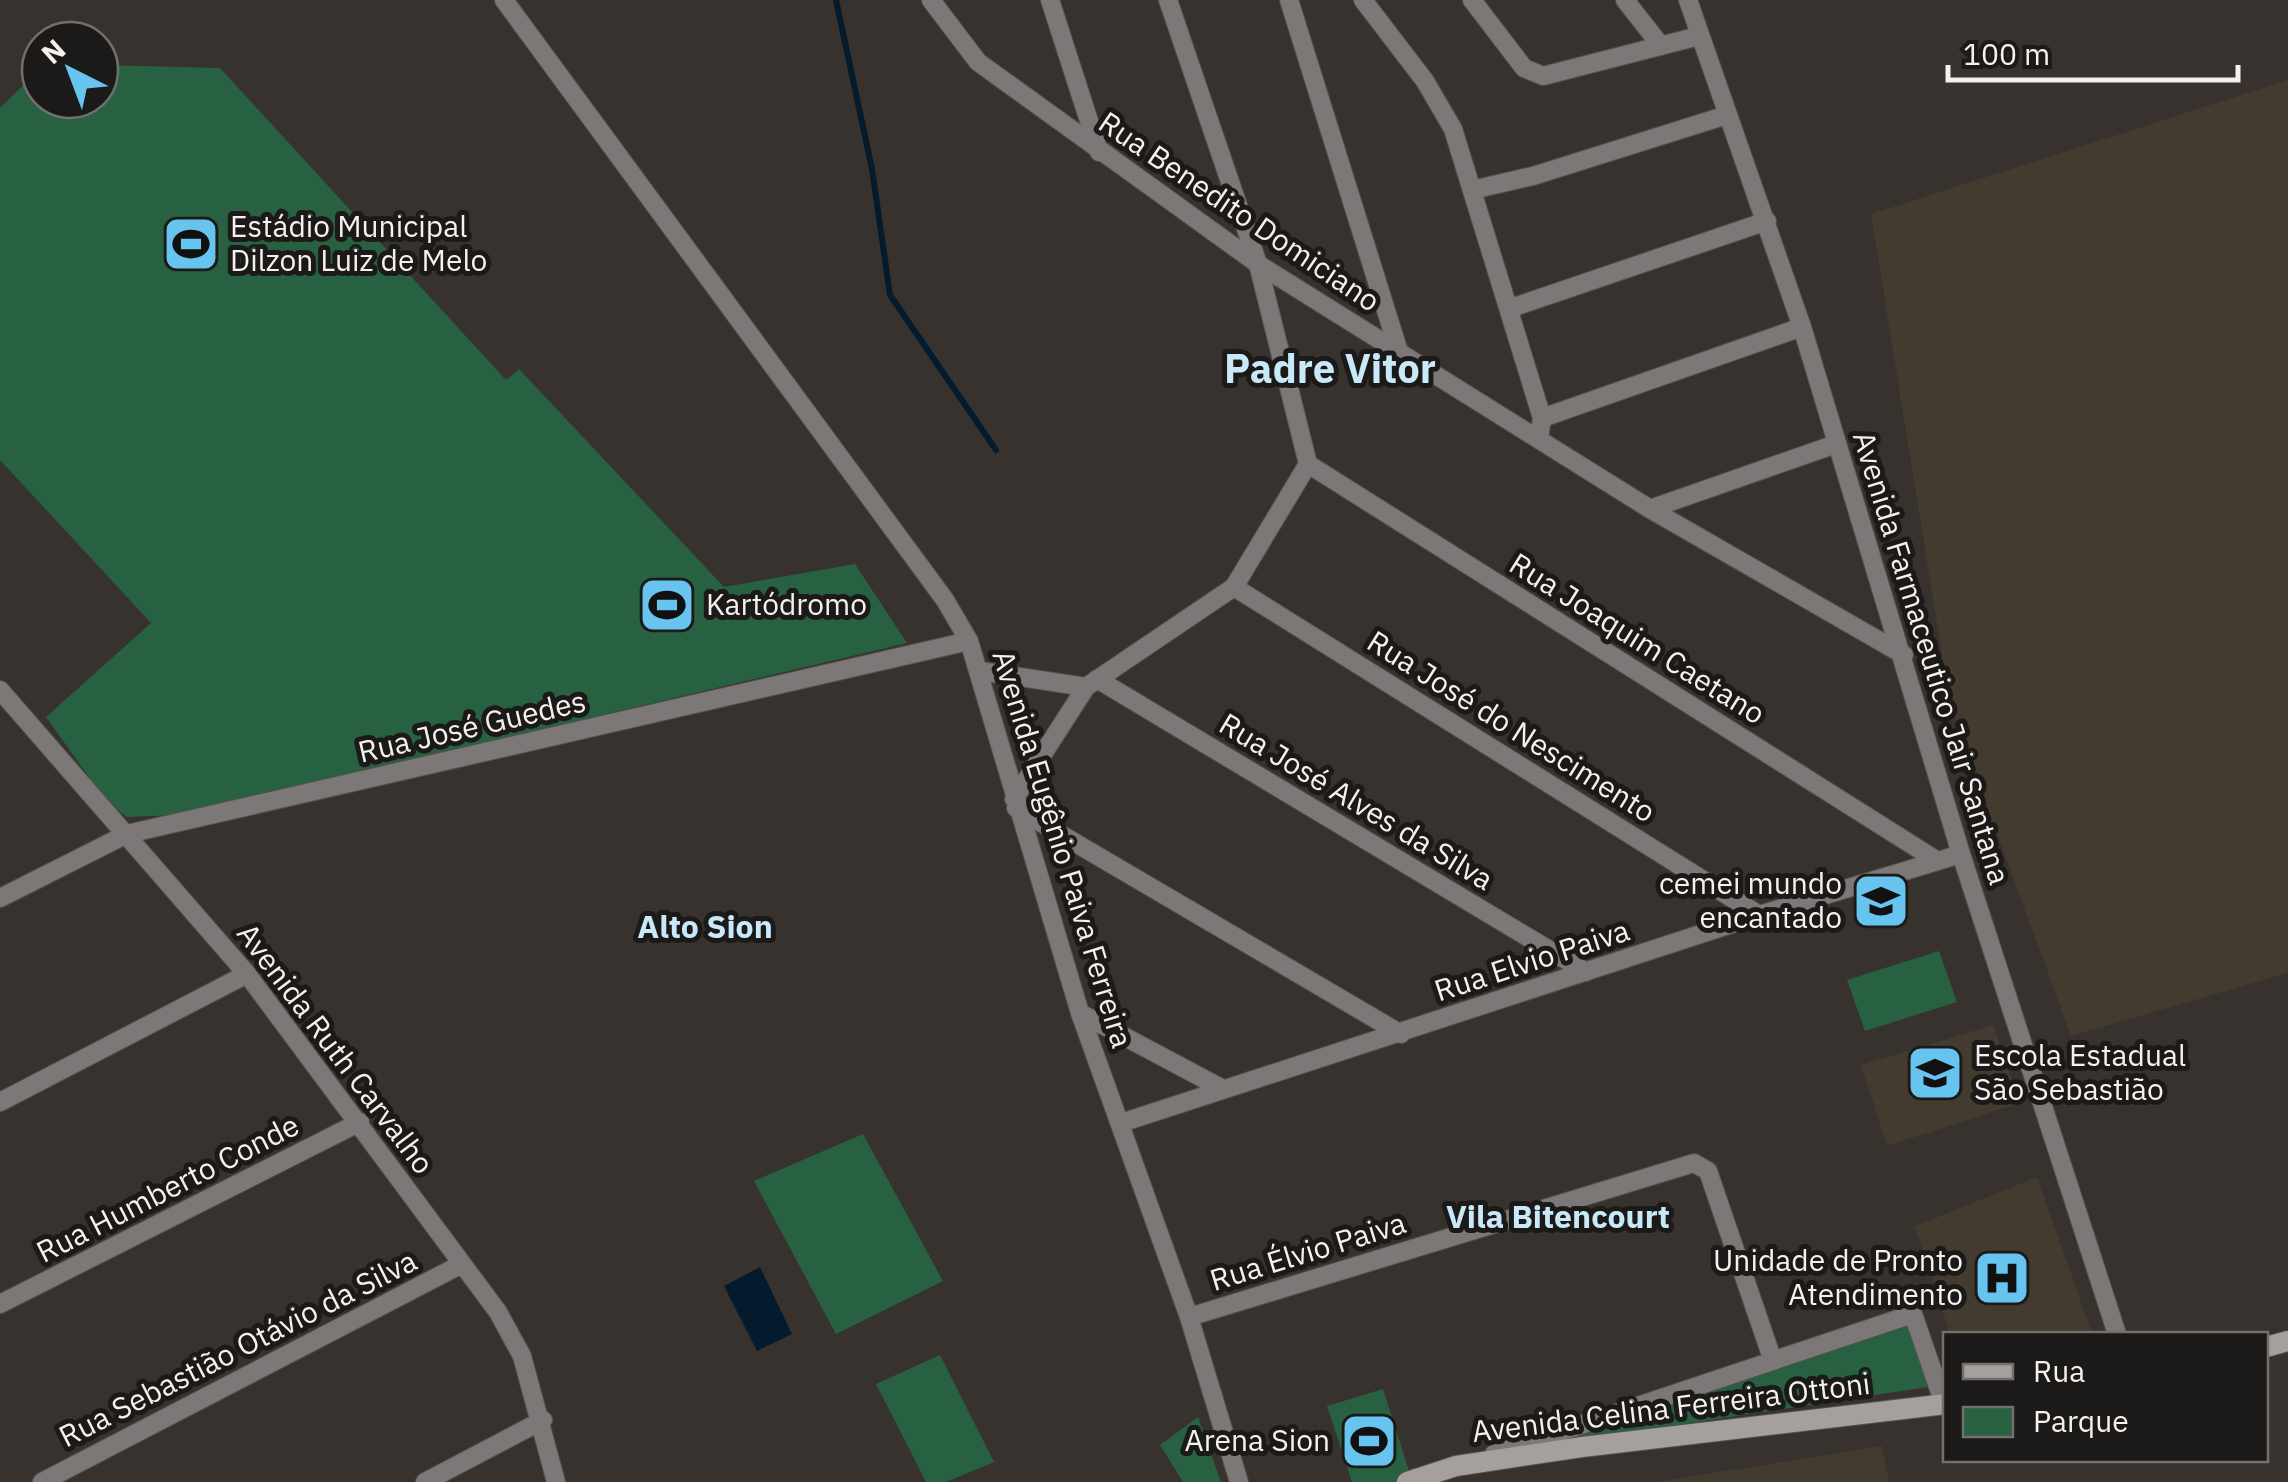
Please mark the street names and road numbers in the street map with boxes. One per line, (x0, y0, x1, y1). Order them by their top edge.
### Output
street label: Rua Benedito Domiciano (1092, 102, 1388, 320)
street label: Avenida Farmaceutico Jair Santana (1845, 426, 2020, 889)
street label: Rua Joaquim Caetano (1503, 543, 1773, 732)
street label: Rua José do Nescimento (1360, 621, 1663, 830)
street label: Avenida Eugênio Paiva Ferreira (984, 645, 1143, 1052)
street label: Rua José Guedes (354, 680, 589, 771)
street label: Rua José Alves da Silva (1213, 703, 1501, 898)
street label: Rua Elvio Paiva (1429, 910, 1634, 1009)
street label: Avenida Ruth Carvalho (229, 915, 443, 1181)
street label: Rua Humberto Conde (30, 1105, 305, 1271)
street label: Rua Élvio Paiva (1205, 1202, 1410, 1299)
street label: Rua Sebastião Otávio da Silva (52, 1240, 423, 1455)
street label: Avenida Celina Ferreira Ottoni (1469, 1363, 1872, 1450)

